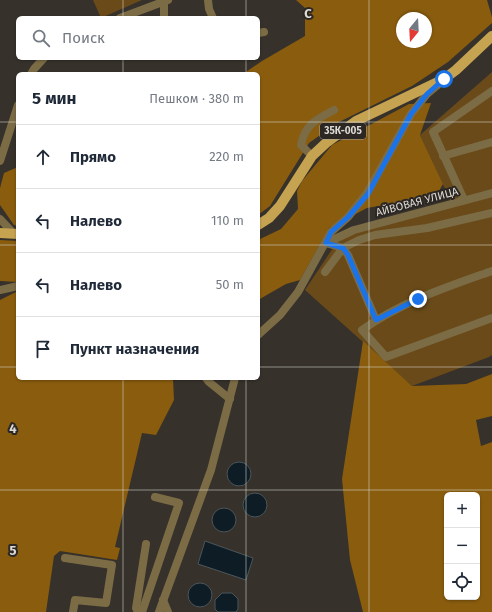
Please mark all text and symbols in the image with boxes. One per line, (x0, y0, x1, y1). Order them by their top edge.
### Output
text: C (304, 6, 312, 21)
north arrow (396, 12, 432, 48)
search box (16, 16, 260, 60)
icon: search (30, 27, 52, 49)
text: Поиск (62, 29, 105, 47)
route start (435, 70, 453, 88)
text: 5 мин (32, 88, 77, 109)
text: Пешком · 380 m (149, 91, 244, 106)
road number: 35К-005 (320, 123, 366, 139)
icon: ahead (32, 146, 54, 168)
text: Прямо (70, 148, 116, 166)
text: 220 m (209, 149, 244, 164)
street label: АЙВОВАЯ УЛИЦА (374, 185, 460, 219)
icon: left (32, 210, 54, 232)
text: Налево (70, 212, 122, 230)
text: 110 m (211, 213, 244, 228)
icon: left (32, 274, 54, 296)
text: Налево (70, 276, 122, 294)
text: 50 m (216, 277, 244, 292)
route end (409, 290, 427, 308)
icon: arrive (32, 338, 54, 360)
text: Пункт назначения (70, 340, 199, 358)
text: 4 (9, 421, 17, 436)
map controls (444, 492, 480, 600)
button: + (444, 492, 480, 528)
button: − (444, 528, 480, 564)
text: 5 (10, 543, 17, 558)
button: locate (444, 564, 480, 600)

